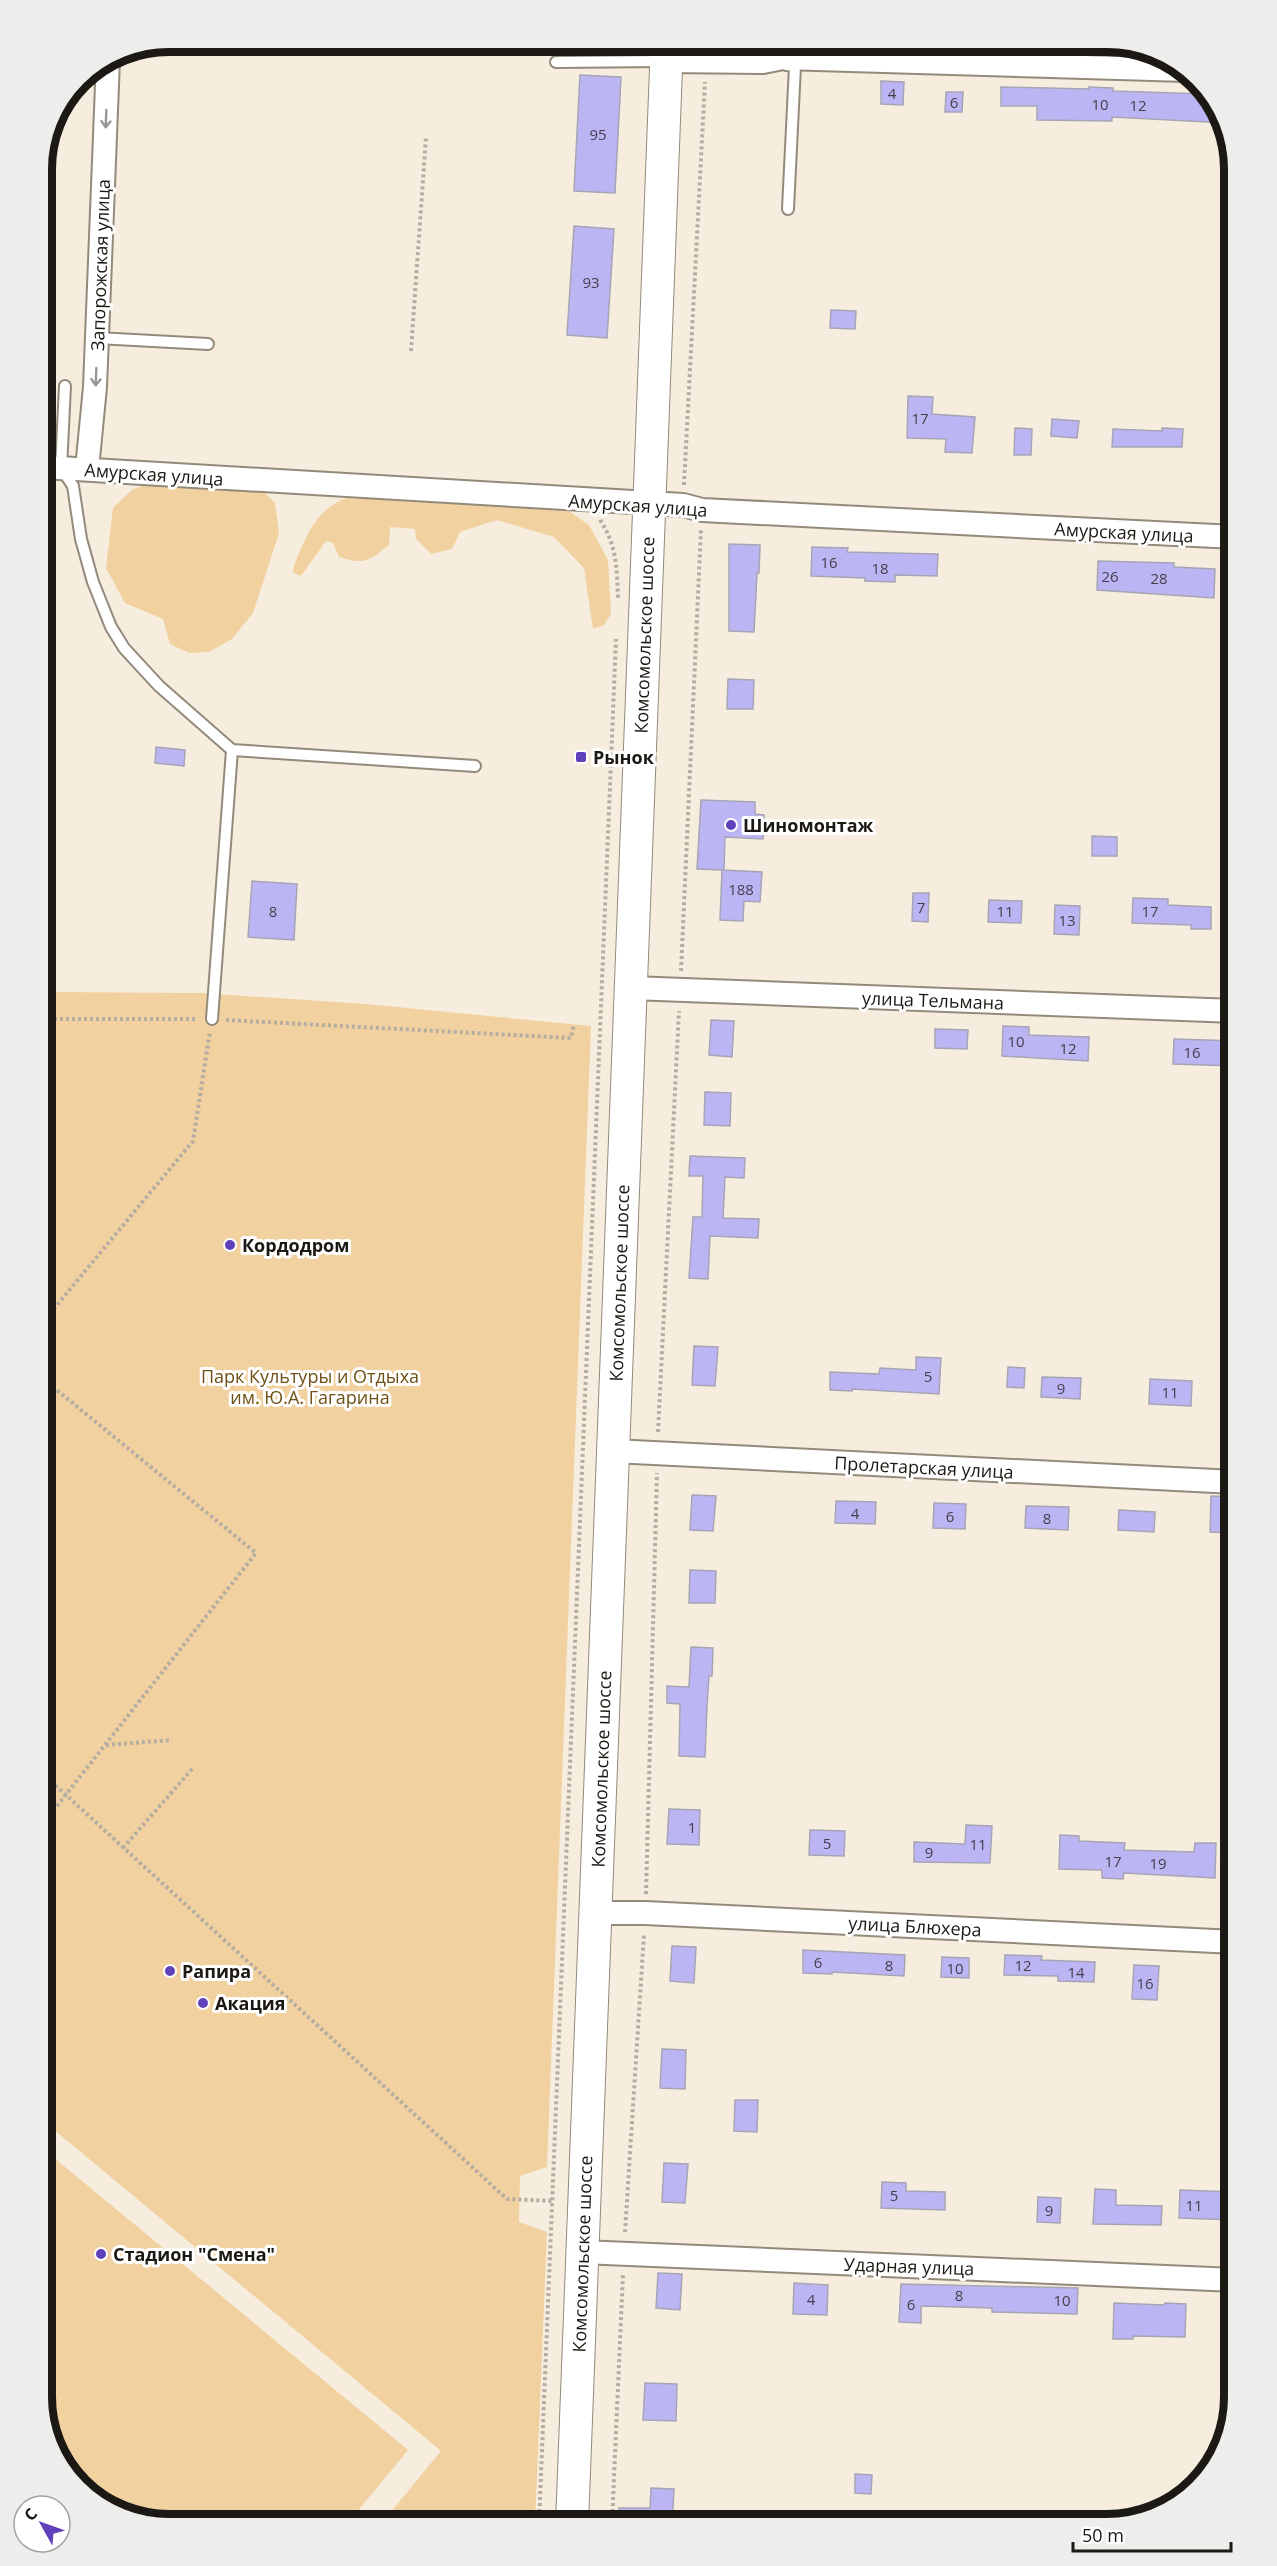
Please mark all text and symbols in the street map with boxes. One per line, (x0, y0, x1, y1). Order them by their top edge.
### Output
house number: 4 (888, 83, 897, 103)
house number: 6 (950, 92, 958, 112)
house number: 10 (1091, 94, 1109, 114)
house number: 12 (1129, 95, 1147, 115)
one-way arrow (100, 108, 111, 128)
house number: 95 (589, 124, 607, 144)
street label: Запорожская улица (85, 179, 115, 351)
house number: 93 (582, 272, 600, 292)
one-way arrow (90, 366, 101, 386)
house number: 17 (911, 408, 929, 428)
street label: Амурская улица (84, 457, 224, 491)
street label: Амурская улица (568, 488, 708, 522)
street label: Амурская улица (1054, 516, 1194, 548)
street label: Комсомольское шоссе (629, 536, 659, 734)
house number: 16 (820, 552, 838, 572)
house number: 18 (871, 558, 889, 578)
house number: 26 (1101, 566, 1119, 586)
house number: 28 (1150, 568, 1168, 588)
place label: Рынок (593, 745, 655, 769)
marker: Рынок (574, 750, 588, 764)
place label: Шиномонтаж (743, 813, 874, 837)
marker: Шиномонтаж (724, 818, 738, 832)
house number: 188 (728, 879, 754, 899)
house number: 7 (917, 897, 925, 917)
house number: 8 (269, 901, 277, 921)
house number: 11 (996, 901, 1014, 921)
house number: 17 (1141, 901, 1159, 921)
house number: 13 (1058, 910, 1076, 930)
street label: улица Тельмана (861, 986, 1005, 1014)
house number: 10 (1007, 1031, 1025, 1051)
house number: 12 (1059, 1038, 1077, 1058)
house number: 16 (1183, 1042, 1201, 1062)
street label: Комсомольское шоссе (604, 1184, 634, 1382)
place label: Кордодром (242, 1233, 349, 1257)
marker: Кордодром (223, 1238, 237, 1252)
park label: Парк Культуры и Отдыха им. Ю.А. Гагарина (201, 1364, 419, 1409)
house number: 5 (924, 1366, 932, 1386)
house number: 9 (1057, 1378, 1065, 1398)
house number: 11 (1161, 1382, 1179, 1402)
street label: Пролетарская улица (834, 1450, 1014, 1484)
house number: 4 (851, 1503, 860, 1523)
house number: 6 (946, 1506, 954, 1526)
house number: 8 (1043, 1508, 1051, 1528)
street label: Комсомольское шоссе (586, 1670, 616, 1868)
house number: 1 (688, 1817, 696, 1837)
house number: 5 (823, 1833, 831, 1853)
house number: 11 (969, 1834, 987, 1854)
house number: 9 (925, 1842, 933, 1862)
house number: 17 (1104, 1851, 1122, 1871)
house number: 19 (1149, 1853, 1167, 1873)
street label: улица Блюхера (848, 1911, 982, 1941)
house number: 6 (814, 1952, 822, 1972)
house number: 8 (885, 1955, 893, 1975)
house number: 12 (1014, 1955, 1032, 1975)
house number: 10 (946, 1958, 964, 1978)
place label: Рапира (182, 1959, 251, 1983)
house number: 14 (1067, 1962, 1085, 1982)
marker: Рапира (163, 1964, 177, 1978)
house number: 16 (1136, 1973, 1154, 1993)
place label: Акация (215, 1991, 285, 2015)
marker: Акация (196, 1996, 210, 2010)
street label: Комсомольское шоссе (567, 2155, 597, 2353)
house number: 5 (890, 2185, 898, 2205)
house number: 11 (1185, 2195, 1203, 2215)
house number: 9 (1045, 2200, 1053, 2220)
place label: Стадион "Смена" (113, 2242, 275, 2266)
marker: Стадион "Смена" (94, 2247, 108, 2261)
street label: Ударная улица (843, 2252, 975, 2280)
house number: 8 (955, 2285, 963, 2305)
house number: 4 (807, 2289, 816, 2309)
house number: 10 (1053, 2290, 1071, 2310)
house number: 6 (907, 2294, 915, 2314)
north arrow (12, 2494, 72, 2554)
text: С (19, 2503, 42, 2525)
scale bar (1073, 2515, 1230, 2553)
text: 50 m (1082, 2523, 1124, 2547)

